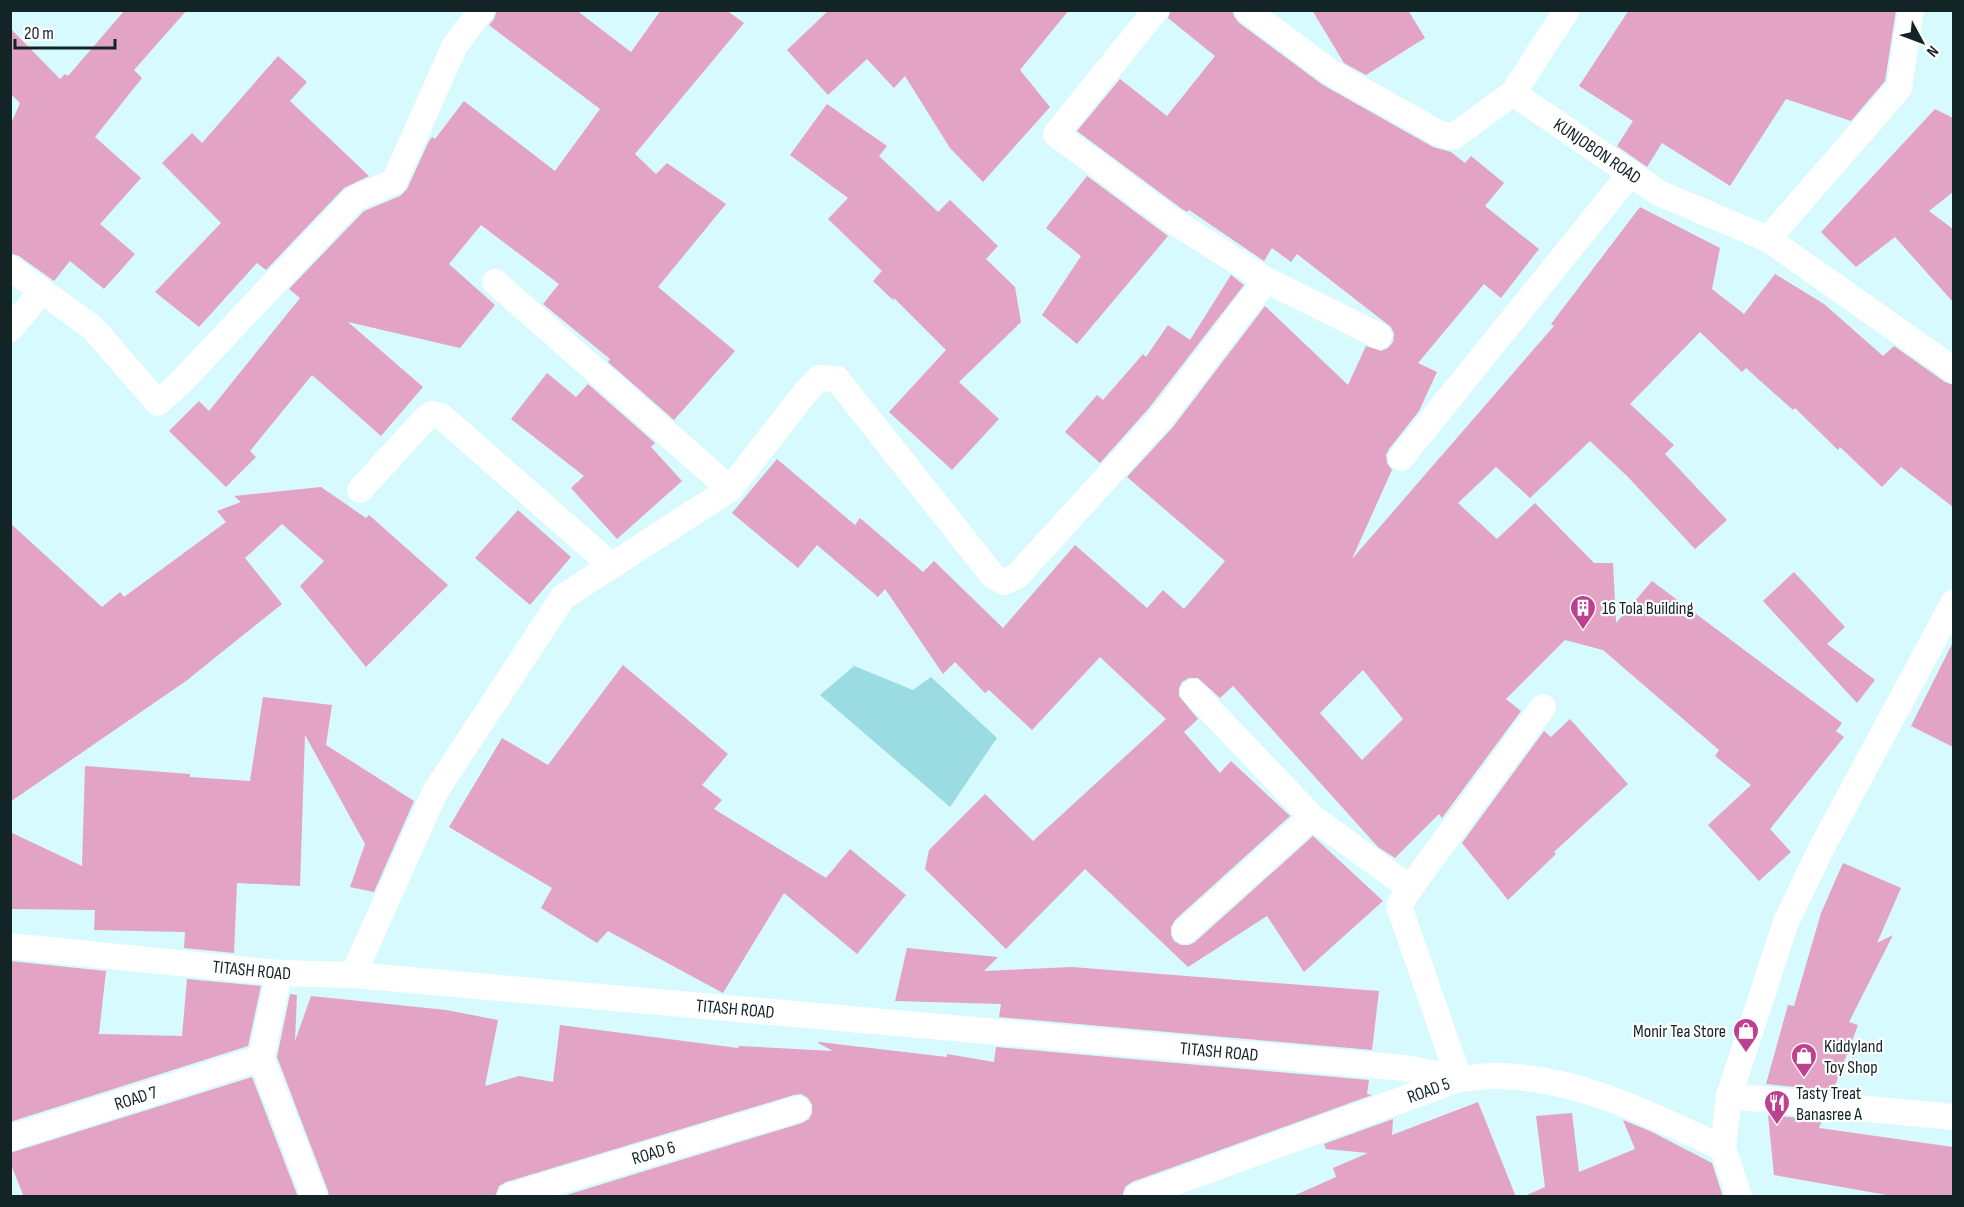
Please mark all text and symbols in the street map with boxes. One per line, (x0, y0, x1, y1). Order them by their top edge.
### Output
scale bar (15, 12, 116, 50)
north arrow (1892, 12, 1952, 72)
text: 20 m (24, 23, 54, 44)
text: N (1922, 41, 1942, 60)
street label: KUNJOBON ROAD (1550, 114, 1645, 188)
building icon: 16 Tola Building (1568, 593, 1598, 631)
place label: 16 Tola Building (1602, 598, 1694, 619)
street label: TITASH ROAD (212, 956, 291, 984)
street label: TITASH ROAD (695, 995, 775, 1023)
shop icon: Monir Tea Store (1731, 1016, 1761, 1054)
place label: Monir Tea Store (1633, 1021, 1726, 1042)
place label: Kiddyland Toy Shop (1824, 1036, 1883, 1078)
street label: TITASH ROAD (1179, 1038, 1259, 1065)
shop icon: Kiddyland Toy Shop (1789, 1041, 1819, 1079)
street label: ROAD 5 (1404, 1073, 1452, 1107)
street label: ROAD 7 (112, 1081, 161, 1115)
place label: Tasty Treat Banasree A (1796, 1083, 1862, 1125)
restaurant icon: Tasty Treat Banasree A (1762, 1088, 1792, 1126)
street label: ROAD 6 (629, 1136, 678, 1169)

